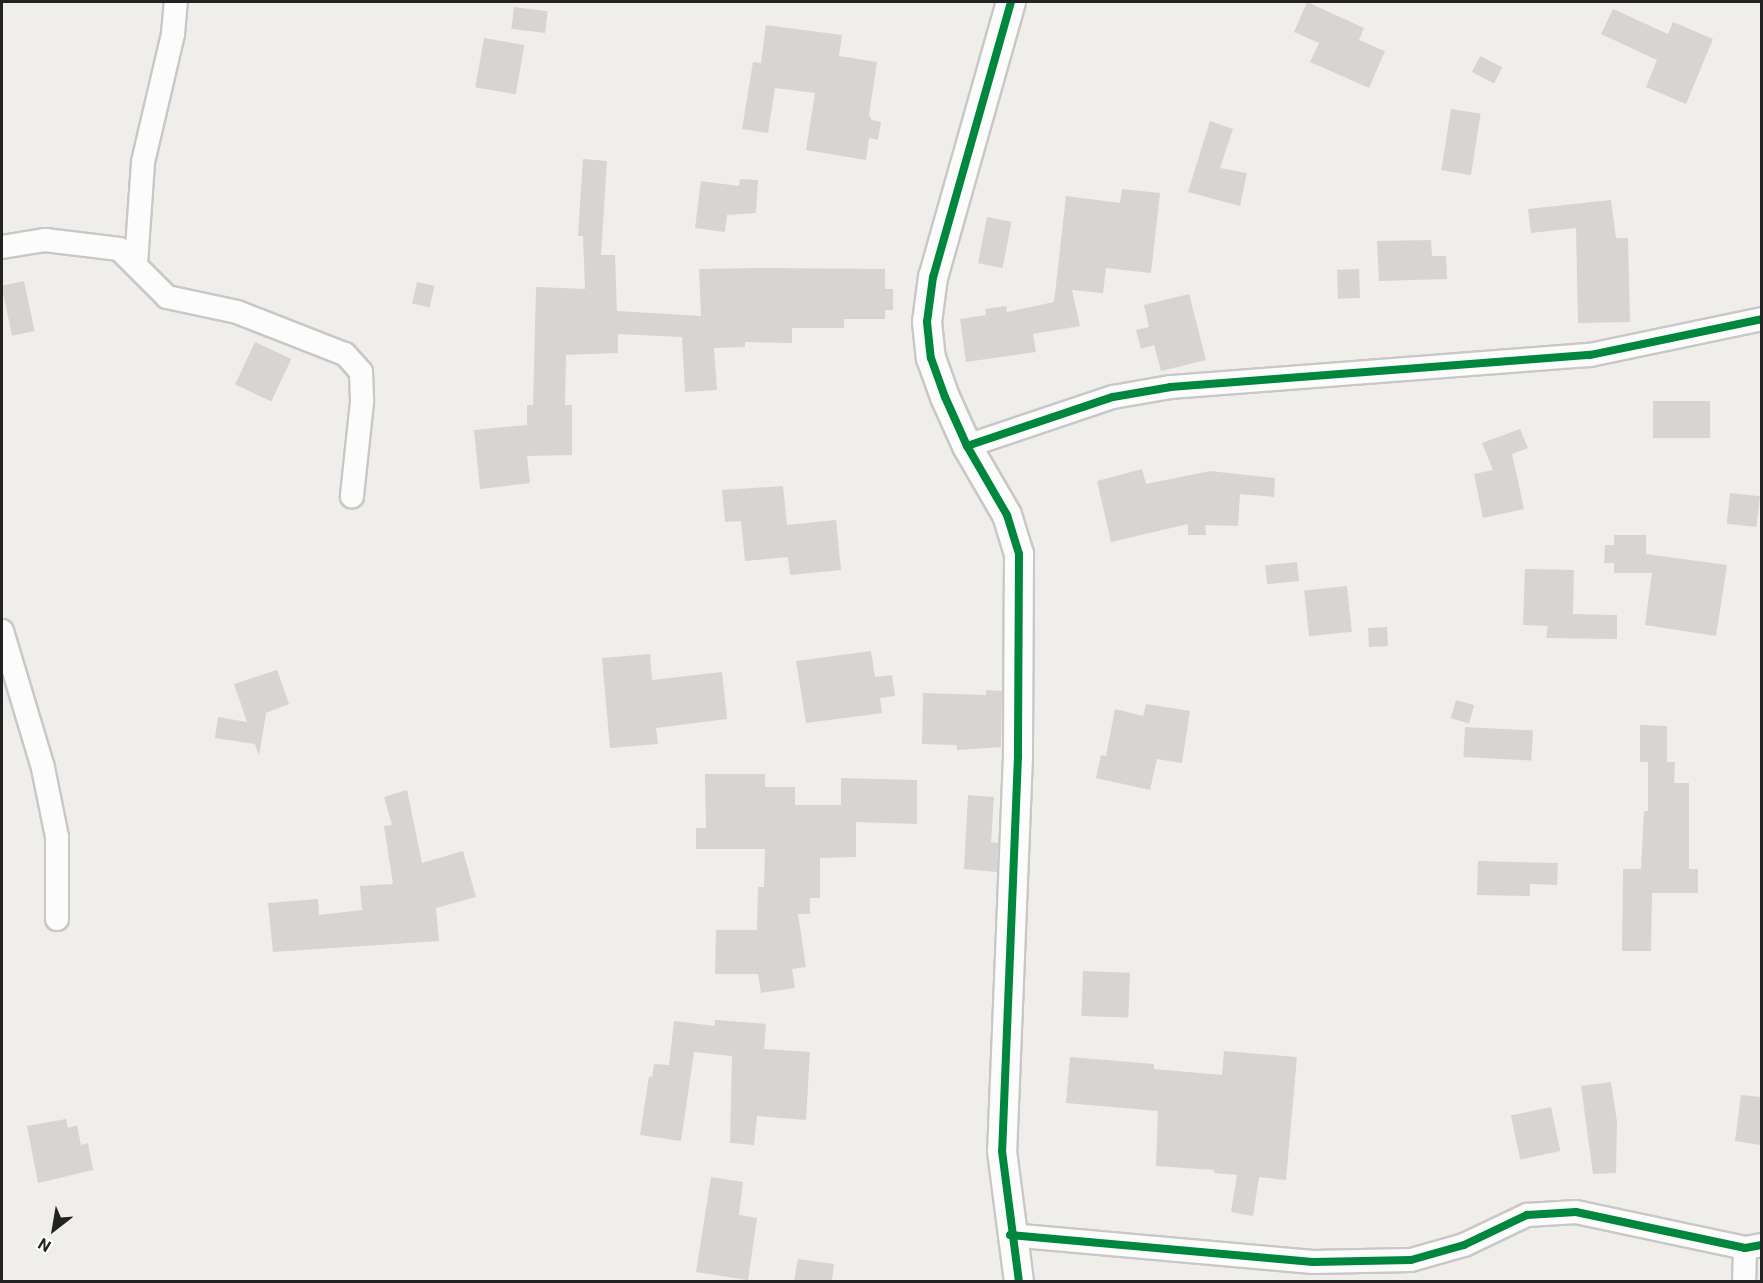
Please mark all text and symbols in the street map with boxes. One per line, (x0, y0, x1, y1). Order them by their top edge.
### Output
north arrow (24, 1199, 84, 1259)
text: N (35, 1234, 54, 1256)

